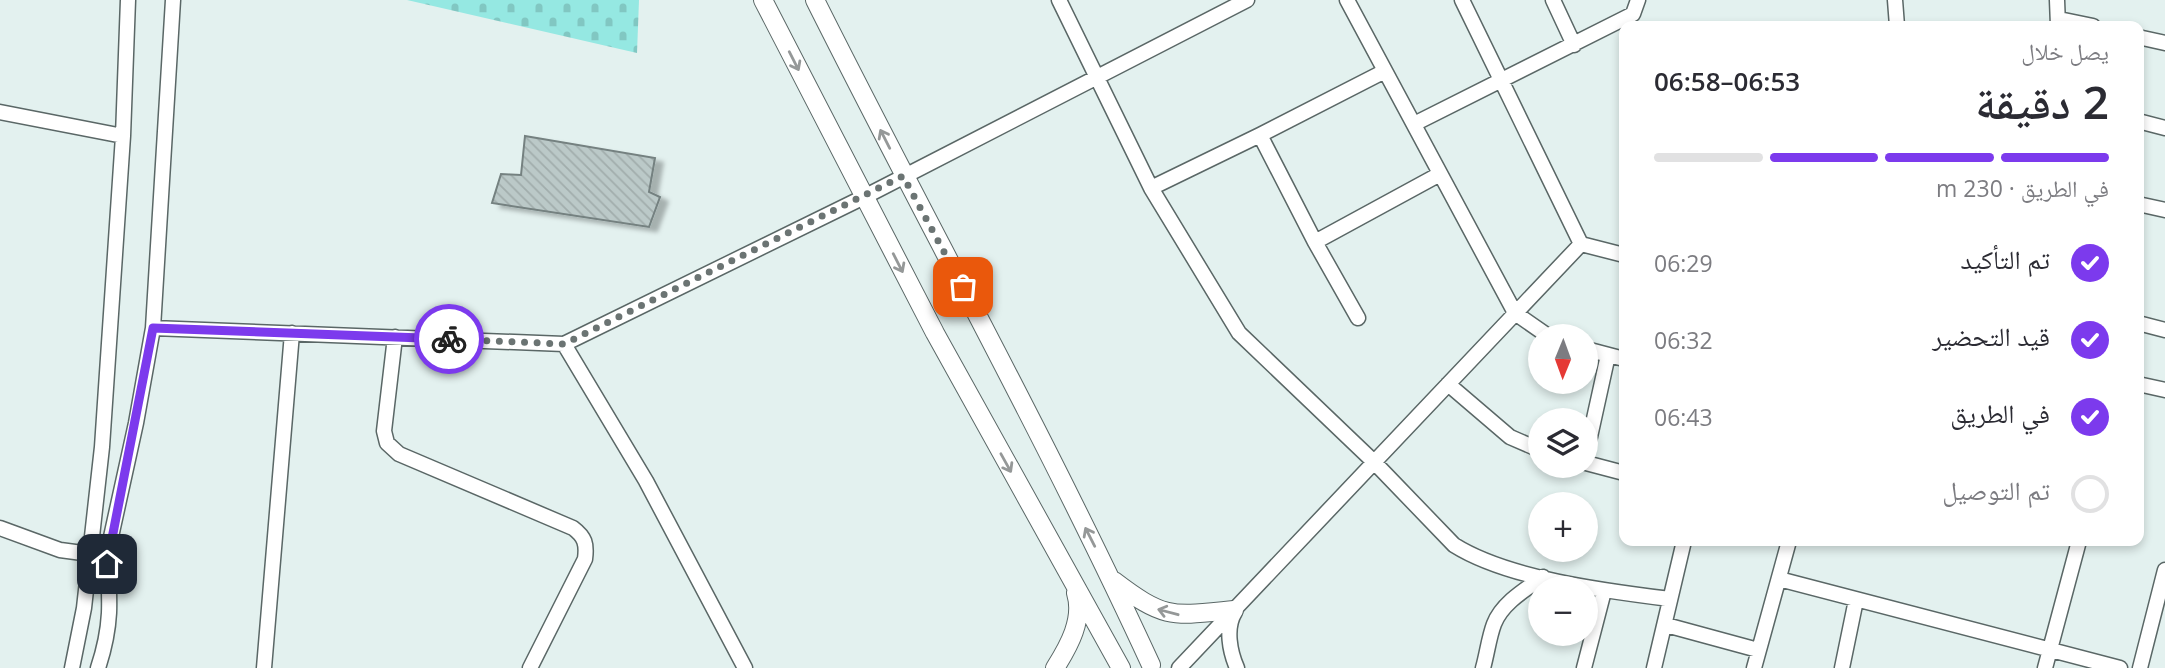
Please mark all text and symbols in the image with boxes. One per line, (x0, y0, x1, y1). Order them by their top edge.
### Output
text: يصل خلال (2021, 35, 2109, 67)
one-way arrow (788, 50, 802, 71)
text: 06:53–06:58 (1654, 63, 1800, 99)
text: 2 دقيقة (1975, 70, 2109, 132)
one-way arrow (877, 129, 891, 150)
text: في الطريق · 230 m (1936, 172, 2109, 204)
text: تم التأكيد (1960, 241, 2050, 277)
icon: check (2071, 244, 2109, 282)
text: 06:29 (1654, 247, 1713, 279)
one-way arrow (892, 252, 906, 273)
pin (933, 257, 993, 317)
icon: bag (944, 268, 982, 306)
courier (414, 304, 484, 374)
text: قيد التحضير (1932, 318, 2050, 354)
icon: bike (430, 320, 468, 358)
icon: check (2071, 321, 2109, 359)
north arrow (1528, 324, 1598, 394)
map controls (1528, 324, 1598, 646)
text: 06:32 (1654, 324, 1713, 356)
text: في الطريق (1950, 395, 2050, 431)
icon: check (2071, 398, 2109, 436)
text: 06:43 (1654, 401, 1713, 433)
button: layers (1528, 408, 1598, 478)
one-way arrow (999, 453, 1013, 473)
text: تم التوصيل (1942, 472, 2050, 508)
button: + (1528, 492, 1598, 562)
one-way arrow (1082, 527, 1096, 548)
pin (77, 534, 137, 594)
icon: home (88, 545, 126, 583)
button: − (1528, 576, 1598, 646)
one-way arrow (1158, 605, 1180, 618)

